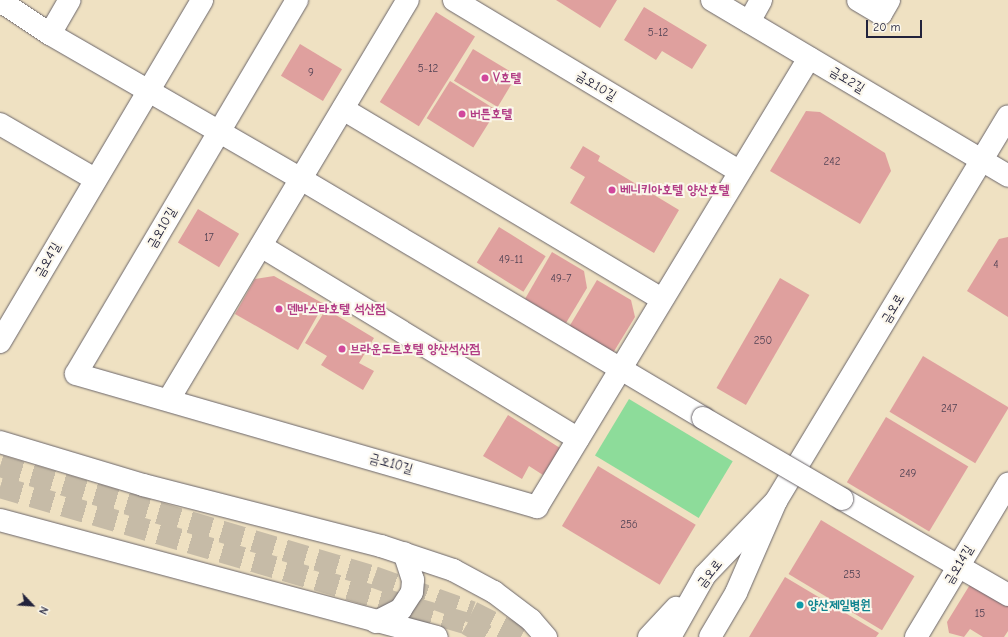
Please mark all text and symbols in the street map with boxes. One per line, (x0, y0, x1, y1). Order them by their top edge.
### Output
scale bar (868, 12, 924, 38)
text: 20 m (873, 20, 901, 34)
house number: 5-12 (648, 26, 668, 40)
house number: 5-12 (418, 62, 438, 76)
street label: 금오2길 (827, 63, 867, 97)
house number: 9 (308, 66, 314, 80)
street label: 금오10길 (573, 68, 619, 104)
place label: V호텔 (493, 70, 521, 86)
marker: V호텔 (480, 73, 490, 83)
place label: 버튼호텔 (470, 106, 512, 122)
marker: 버튼호텔 (457, 109, 467, 119)
house number: 242 (824, 155, 840, 169)
place label: 베니키아호텔 양산호텔 (620, 182, 729, 198)
marker: 베니키아호텔 양산호텔 (607, 185, 617, 195)
street label: 금오10길 (144, 205, 180, 251)
house number: 17 (204, 231, 214, 245)
street label: 금오4길 (32, 240, 64, 280)
house number: 49-11 (499, 253, 523, 267)
house number: 4 (993, 258, 999, 272)
house number: 49-7 (551, 272, 571, 286)
street label: 금오로 (878, 292, 908, 326)
place label: 덴바스타호텔 석산점 (287, 301, 386, 317)
marker: 덴바스타호텔 석산점 (274, 304, 284, 314)
house number: 250 (754, 334, 772, 348)
place label: 브라운도트호텔 양산석산점 (350, 341, 480, 357)
marker: 브라운도트호텔 양산석산점 (337, 344, 347, 354)
house number: 247 (941, 402, 957, 416)
street label: 금오10길 (367, 450, 415, 478)
house number: 249 (900, 467, 916, 481)
house number: 256 (620, 518, 638, 532)
street label: 금오14길 (941, 543, 977, 587)
street label: 금오로 (694, 557, 726, 591)
house number: 253 (843, 568, 861, 582)
north arrow (12, 585, 52, 625)
place label: 양산제일병원 (808, 597, 871, 613)
marker: 양산제일병원 (795, 600, 805, 610)
text: N (36, 604, 51, 616)
house number: 15 (975, 607, 985, 621)

